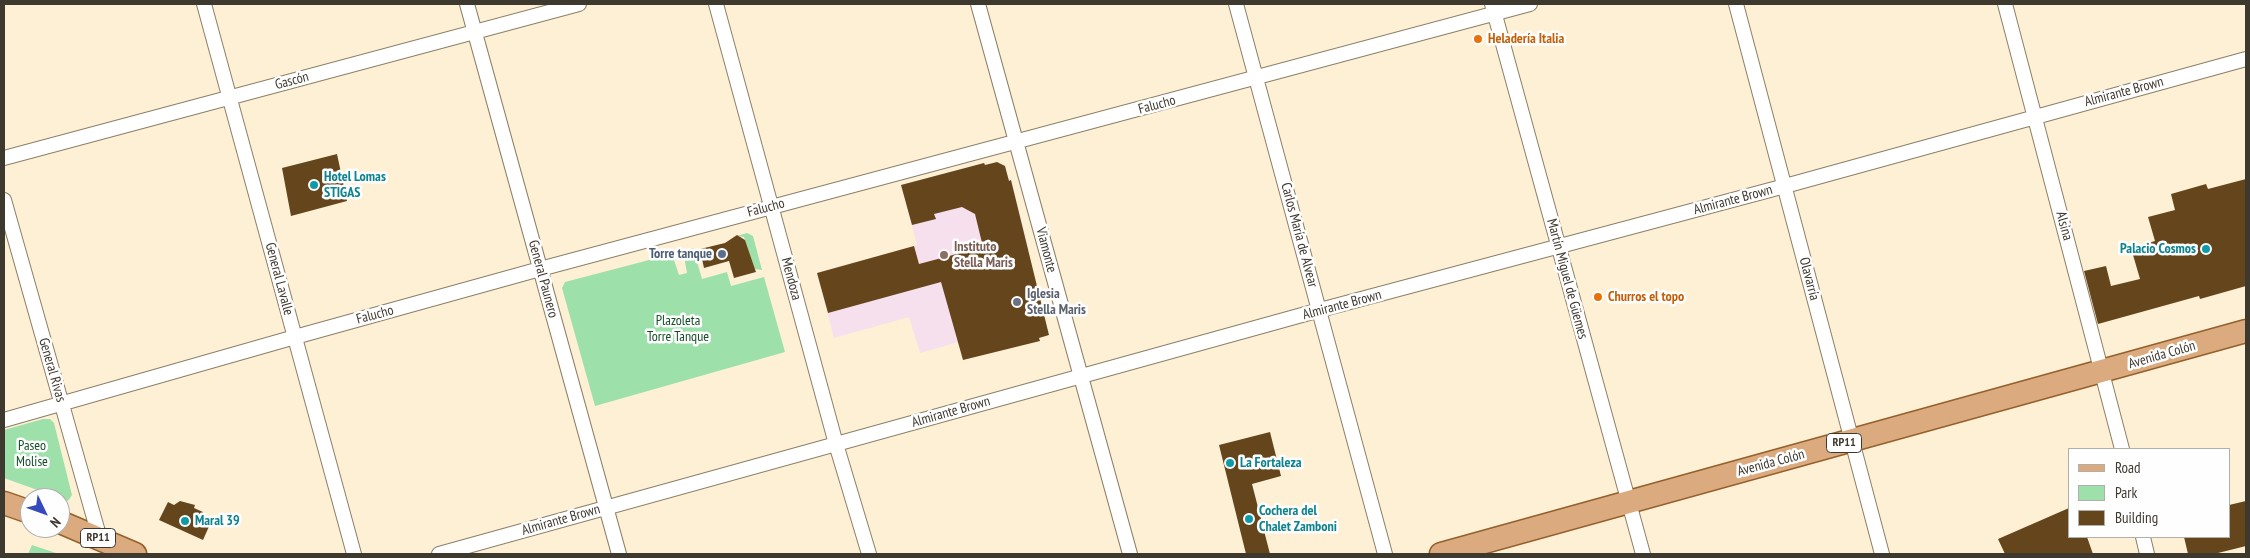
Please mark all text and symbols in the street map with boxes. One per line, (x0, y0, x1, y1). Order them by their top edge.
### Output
place label: Heladería Italia (1488, 31, 1564, 47)
marker: Heladería Italia (1472, 33, 1484, 45)
street label: Gascón (273, 68, 311, 94)
street label: Almirante Brown (2083, 73, 2165, 111)
street label: Falucho (1137, 92, 1177, 118)
place label: Hotel Lomas STIGAS (324, 169, 386, 202)
marker: Hotel Lomas STIGAS (308, 179, 320, 191)
street label: Carlos María de Alvear (1277, 181, 1321, 289)
street label: Almirante Brown (1692, 181, 1774, 219)
street label: Falucho (746, 195, 786, 221)
street label: Alsina (2052, 210, 2076, 242)
street label: Martín Miguel de Güemes (1543, 217, 1591, 341)
street label: Viamonte (1032, 226, 1060, 274)
street label: General Paunero (525, 238, 561, 320)
place label: Instituto Stella Maris (954, 239, 1013, 272)
street label: General Lavalle (261, 241, 297, 317)
place label: Palacio Cosmos (2120, 241, 2196, 257)
marker: Palacio Cosmos (2200, 243, 2212, 255)
place label: Torre tanque (649, 246, 712, 262)
marker: Torre tanque (716, 248, 728, 260)
marker: Instituto Stella Maris (938, 249, 950, 261)
street label: Mendoza (777, 256, 805, 302)
street label: Olavarría (1795, 256, 1823, 302)
place label: Iglesia Stella Maris (1027, 286, 1086, 318)
street label: Almirante Brown (1301, 286, 1383, 324)
place label: Churros el topo (1608, 289, 1684, 305)
marker: Churros el topo (1592, 291, 1604, 303)
marker: Iglesia Stella Maris (1011, 296, 1023, 308)
street label: Falucho (355, 302, 395, 328)
park label: Plazoleta Torre Tanque (647, 313, 709, 346)
street label: General Rivas (35, 336, 69, 404)
street label: Avenida Colón (2127, 337, 2197, 373)
street label: Almirante Brown (910, 393, 992, 431)
road number: RP11 (1826, 433, 1862, 452)
park label: Paseo Molise (16, 438, 48, 471)
street label: Avenida Colón (1736, 446, 1806, 480)
legend (2068, 448, 2230, 538)
place label: La Fortaleza (1240, 455, 1302, 471)
marker: La Fortaleza (1224, 457, 1236, 469)
text: Road (2115, 458, 2141, 477)
text: Park (2115, 483, 2137, 502)
north arrow (20, 488, 70, 538)
street label: Almirante Brown (520, 501, 602, 539)
place label: Cochera del Chalet Zamboni (1259, 503, 1337, 536)
text: Building (2115, 508, 2158, 527)
place label: Maral 39 (195, 513, 240, 529)
marker: Cochera del Chalet Zamboni (1243, 513, 1255, 525)
text: N (46, 514, 65, 531)
marker: Maral 39 (179, 515, 191, 527)
road number: RP11 (80, 528, 116, 548)

